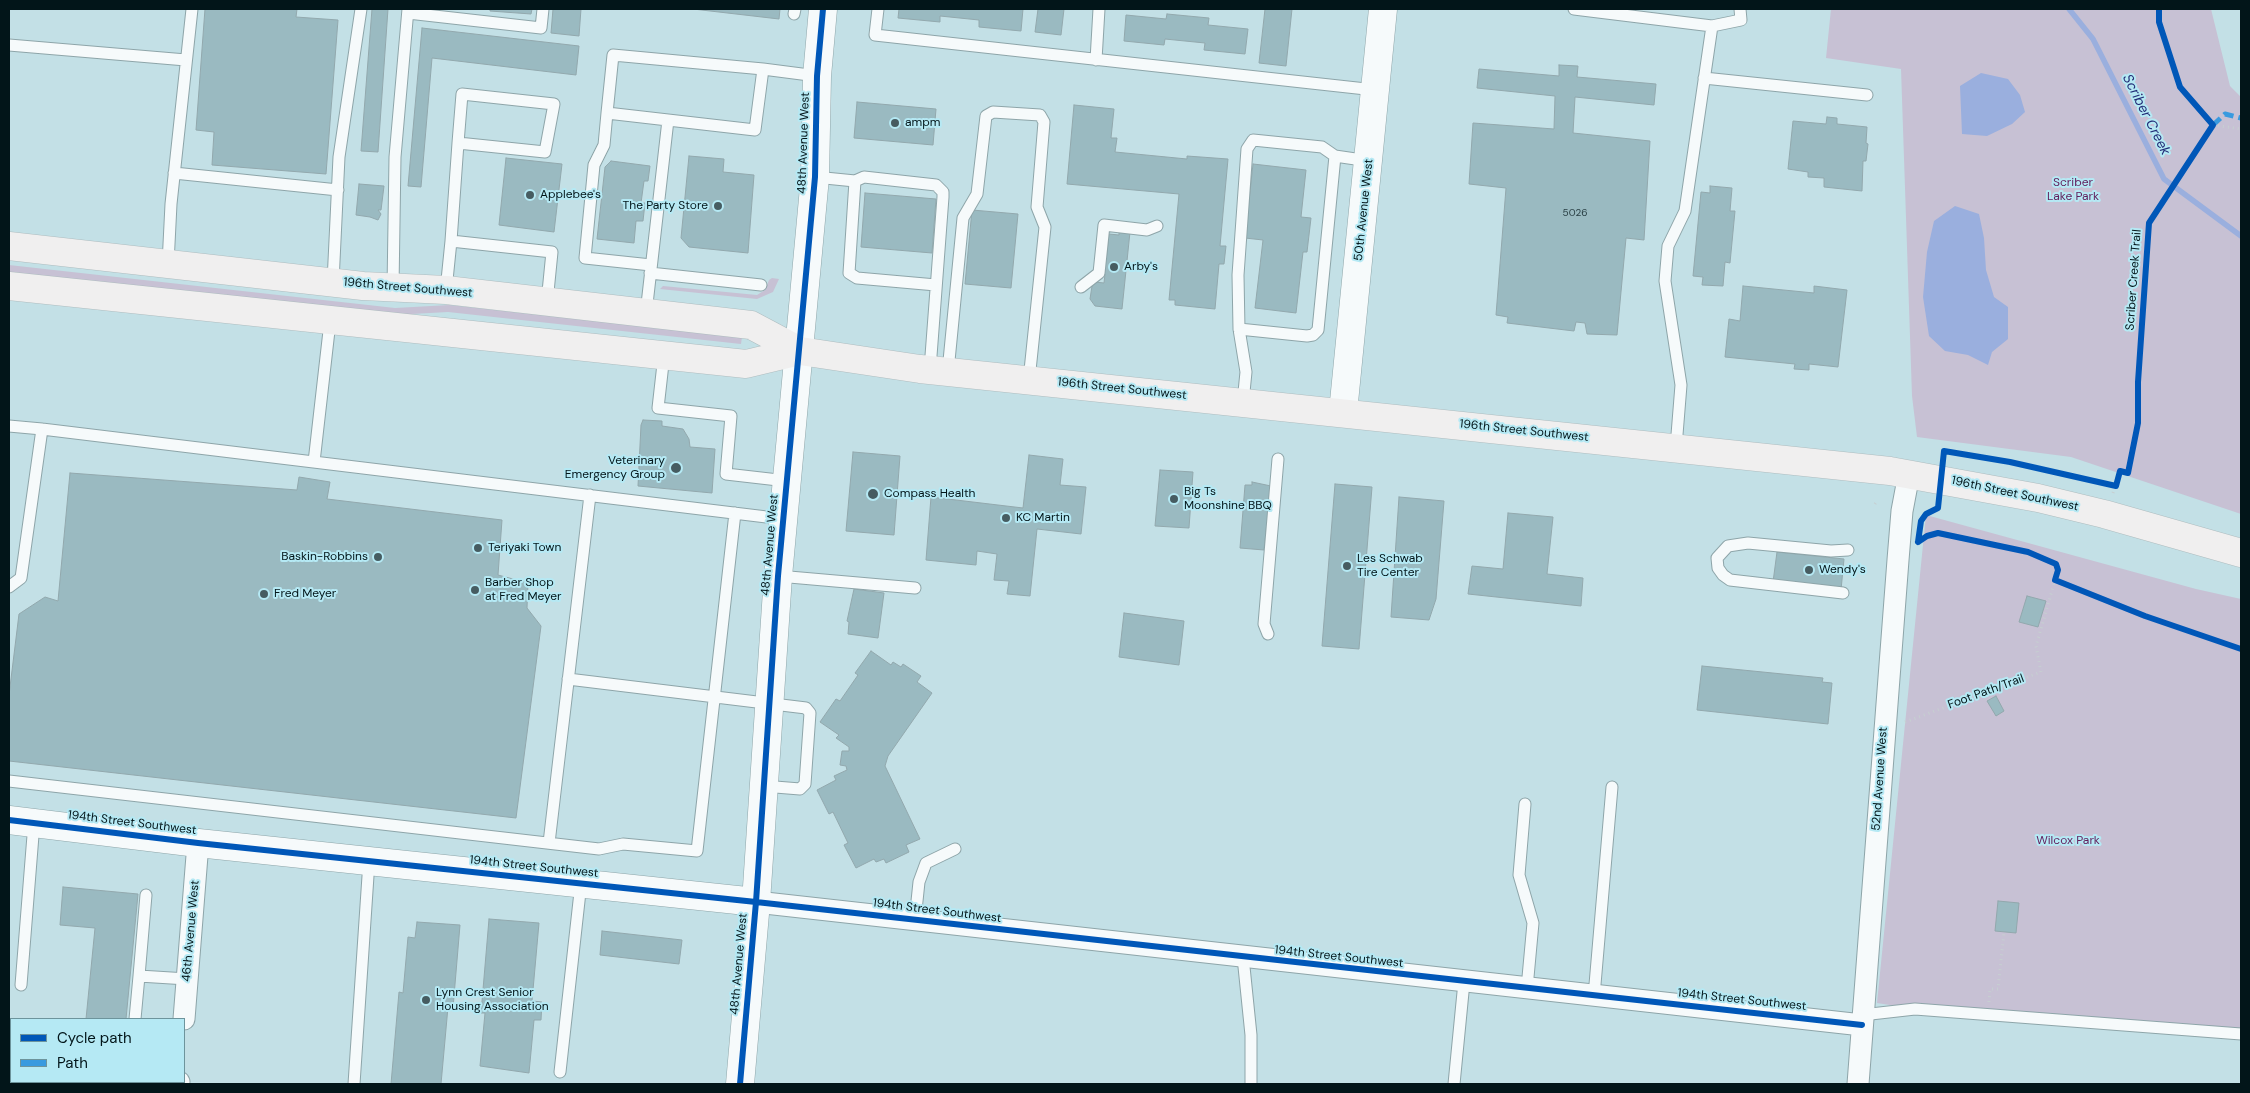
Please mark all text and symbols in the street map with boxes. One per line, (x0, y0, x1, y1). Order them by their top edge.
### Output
water label: Scriber Creek (2118, 72, 2174, 158)
street label: 48th Avenue West (795, 92, 813, 194)
place label: ampm (905, 116, 940, 130)
marker: ampm (889, 117, 901, 129)
street label: 50th Avenue West (1351, 158, 1377, 262)
park label: Scriber Lake Park (2047, 176, 2099, 204)
place label: Applebee's (540, 188, 601, 202)
marker: Applebee's (524, 189, 536, 201)
place label: The Party Store (623, 199, 708, 213)
marker: The Party Store (712, 200, 724, 212)
house number: 5026 (1563, 207, 1587, 219)
street label: Scriber Creek Trail (2123, 229, 2145, 331)
place label: Arby's (1124, 260, 1158, 274)
marker: Arby's (1108, 261, 1120, 273)
street label: 196th Street Southwest (343, 275, 473, 301)
street label: 196th Street Southwest (1057, 375, 1187, 403)
street label: 196th Street Southwest (1459, 417, 1589, 445)
place label: Veterinary Emergency Group (565, 454, 665, 482)
marker: Veterinary Emergency Group (669, 461, 683, 475)
street label: 196th Street Southwest (1950, 473, 2080, 515)
place label: Big Ts Moonshine BBQ (1184, 485, 1272, 513)
marker: Compass Health (866, 487, 880, 501)
place label: Compass Health (884, 487, 975, 501)
marker: Big Ts Moonshine BBQ (1168, 493, 1180, 505)
street label: 48th Avenue West (758, 494, 782, 596)
place label: KC Martin (1016, 511, 1070, 525)
marker: KC Martin (1000, 512, 1012, 524)
place label: Teriyaki Town (488, 541, 561, 555)
marker: Teriyaki Town (472, 542, 484, 554)
place label: Baskin-Robbins (281, 550, 368, 564)
marker: Baskin-Robbins (372, 551, 384, 563)
place label: Les Schwab Tire Center (1357, 552, 1423, 580)
marker: Les Schwab Tire Center (1341, 560, 1353, 572)
place label: Wendy's (1819, 563, 1866, 577)
marker: Wendy's (1803, 564, 1815, 576)
place label: Barber Shop at Fred Meyer (485, 576, 561, 604)
marker: Barber Shop at Fred Meyer (469, 584, 481, 596)
place label: Fred Meyer (274, 587, 336, 601)
marker: Fred Meyer (258, 588, 270, 600)
street label: Foot Path/Trail (1946, 672, 2026, 712)
street label: 52nd Avenue West (1869, 727, 1891, 831)
street label: 194th Street Southwest (67, 808, 197, 838)
park label: Wilcox Park (2036, 834, 2100, 848)
street label: 194th Street Southwest (469, 853, 599, 881)
street label: 46th Avenue West (179, 880, 203, 982)
street label: 194th Street Southwest (872, 896, 1002, 926)
street label: 48th Avenue West (727, 913, 751, 1015)
street label: 194th Street Southwest (1274, 943, 1404, 971)
place label: Lynn Crest Senior Housing Association (436, 986, 549, 1014)
street label: 194th Street Southwest (1677, 986, 1807, 1014)
marker: Lynn Crest Senior Housing Association (420, 994, 432, 1006)
legend (10, 1018, 185, 1083)
text: Cycle path (57, 1028, 132, 1048)
text: Path (57, 1053, 88, 1073)

